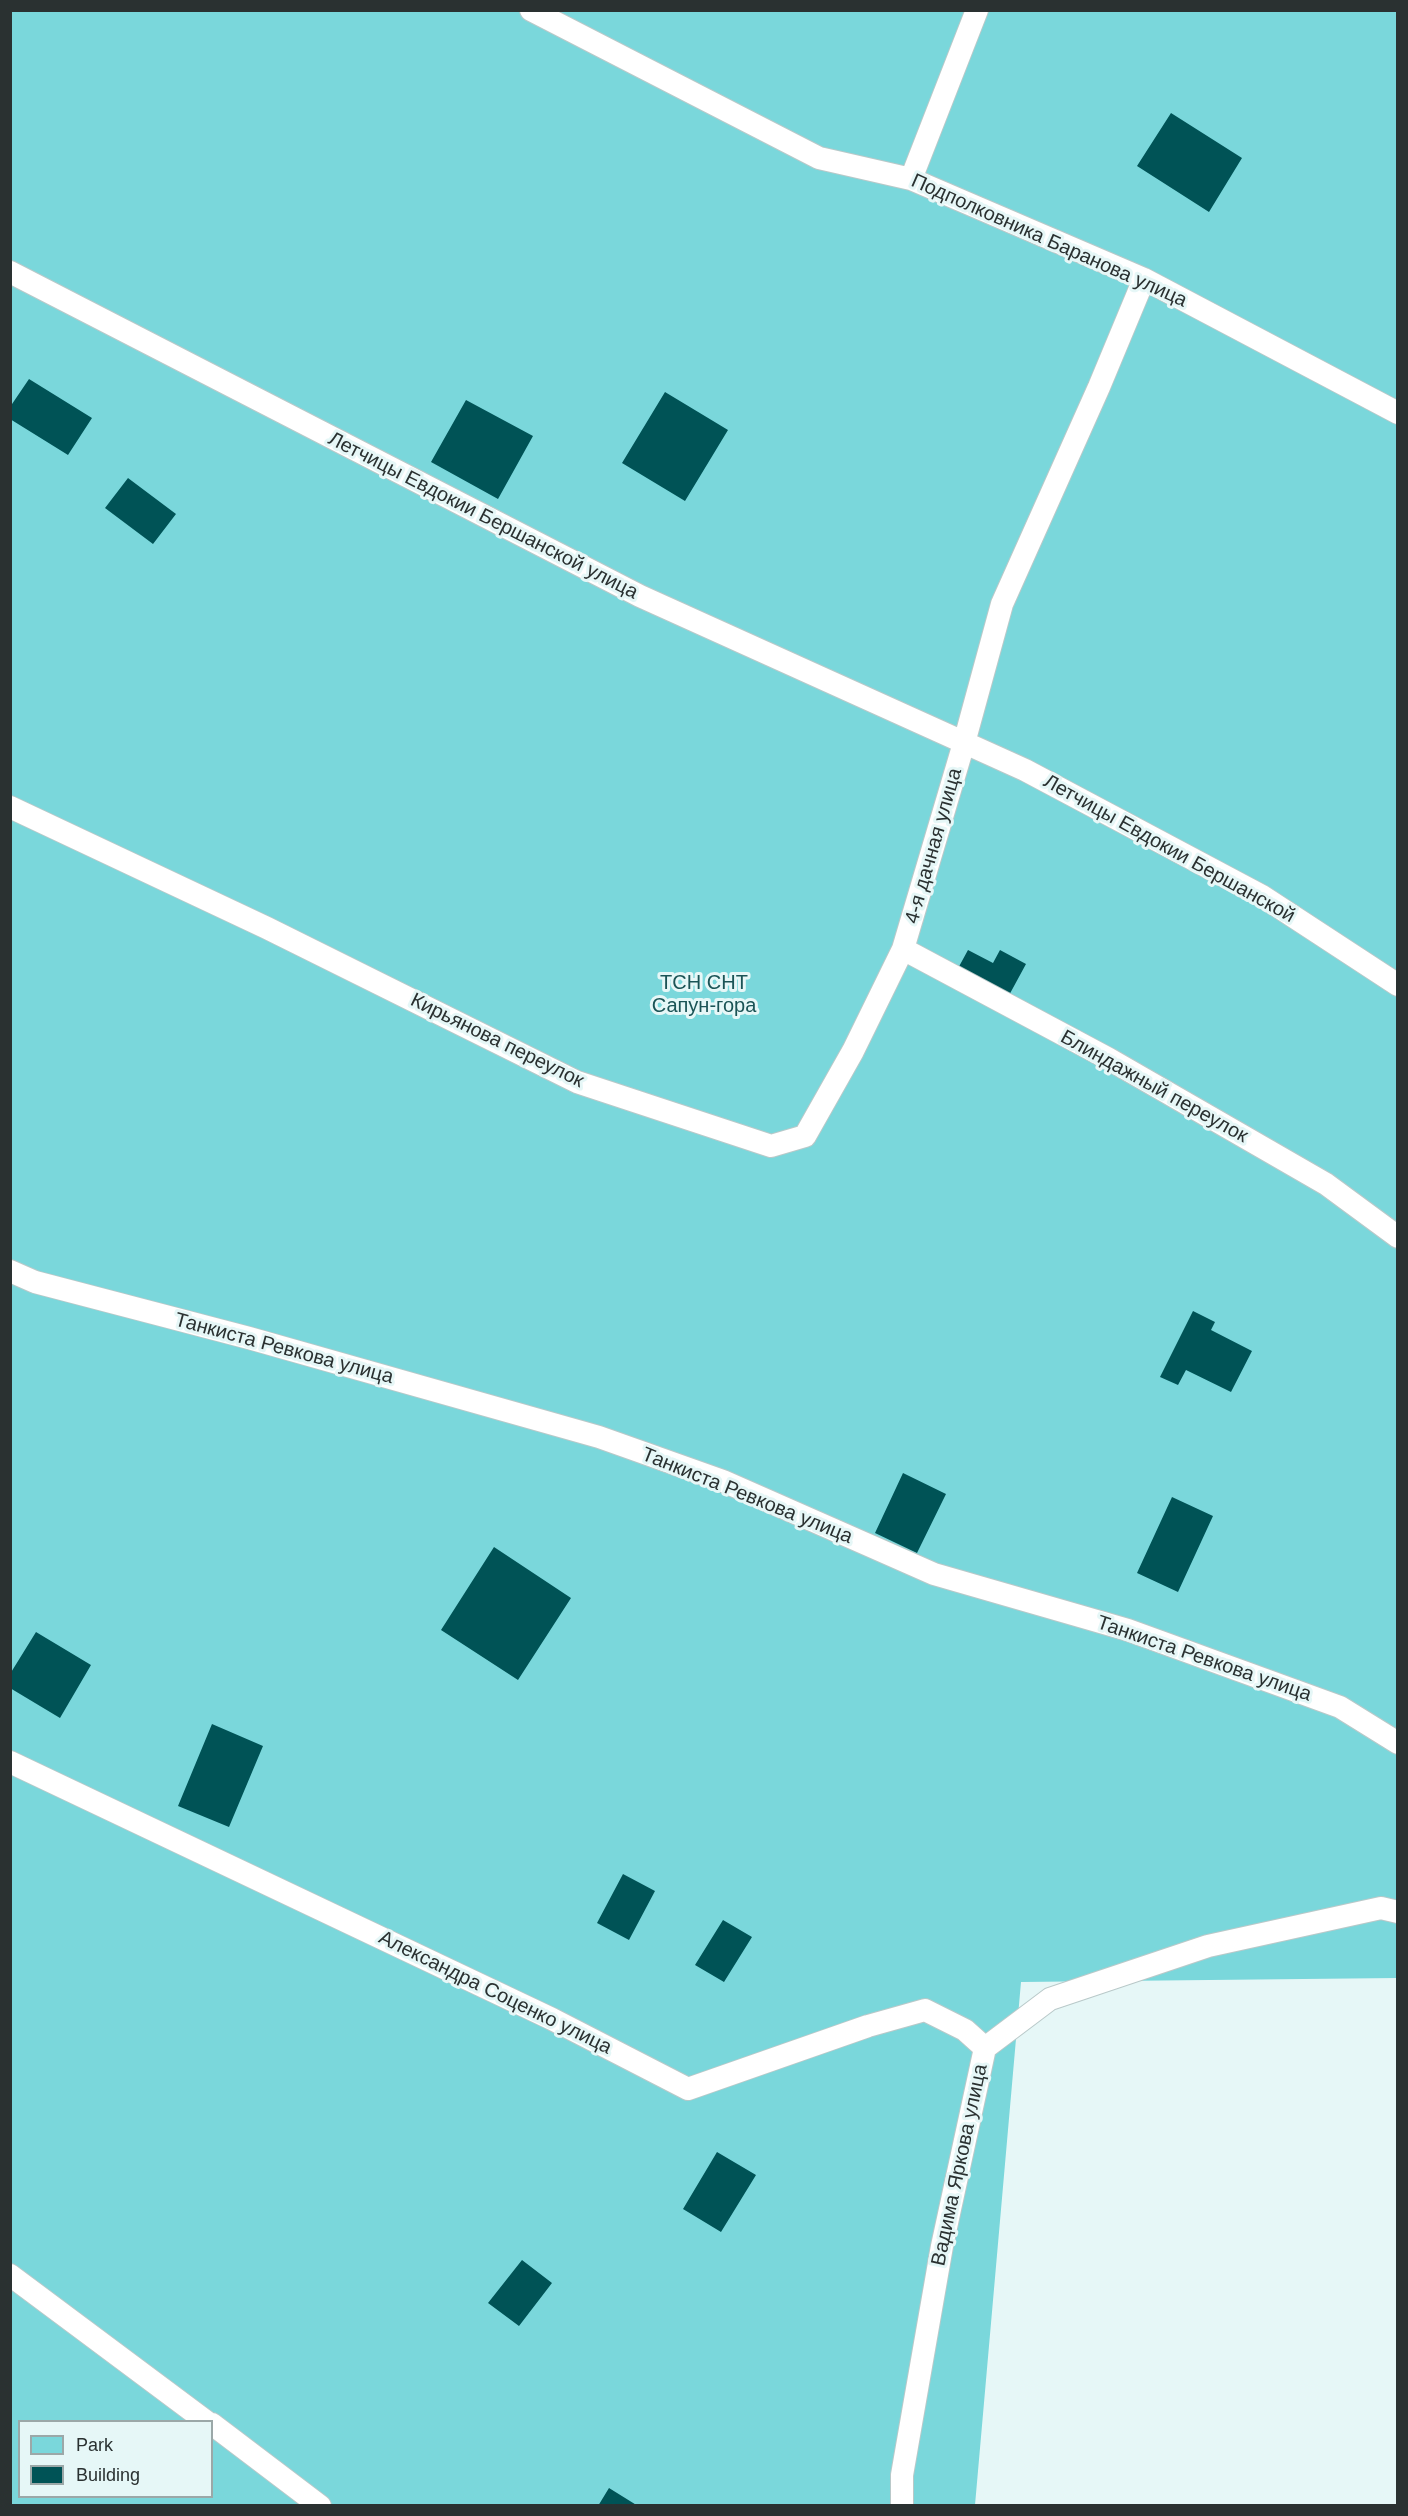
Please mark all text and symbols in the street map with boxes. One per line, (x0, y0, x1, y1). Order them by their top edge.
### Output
street label: Подполковника Баранова улица (907, 169, 1191, 313)
street label: Летчицы Евдокии Бершанской улица (324, 427, 642, 605)
street label: 4-я дачная улица (900, 766, 968, 926)
street label: Летчицы Евдокии Бершанской (1039, 770, 1299, 928)
park label: ТСН СНТ Сапун-гора (652, 971, 756, 1018)
street label: Кирьянова переулок (406, 989, 588, 1093)
street label: Блиндажный переулок (1056, 1026, 1252, 1148)
street label: Танкиста Ревкова улица (172, 1308, 396, 1390)
street label: Танкиста Ревкова улица (638, 1443, 856, 1549)
street label: Танкиста Ревкова улица (1094, 1611, 1314, 1707)
street label: Александра Соценко улица (375, 1926, 615, 2060)
street label: Вадима Яркова улица (927, 2062, 993, 2268)
legend (18, 2420, 213, 2498)
text: Park (76, 2435, 113, 2455)
text: Building (76, 2465, 140, 2485)

